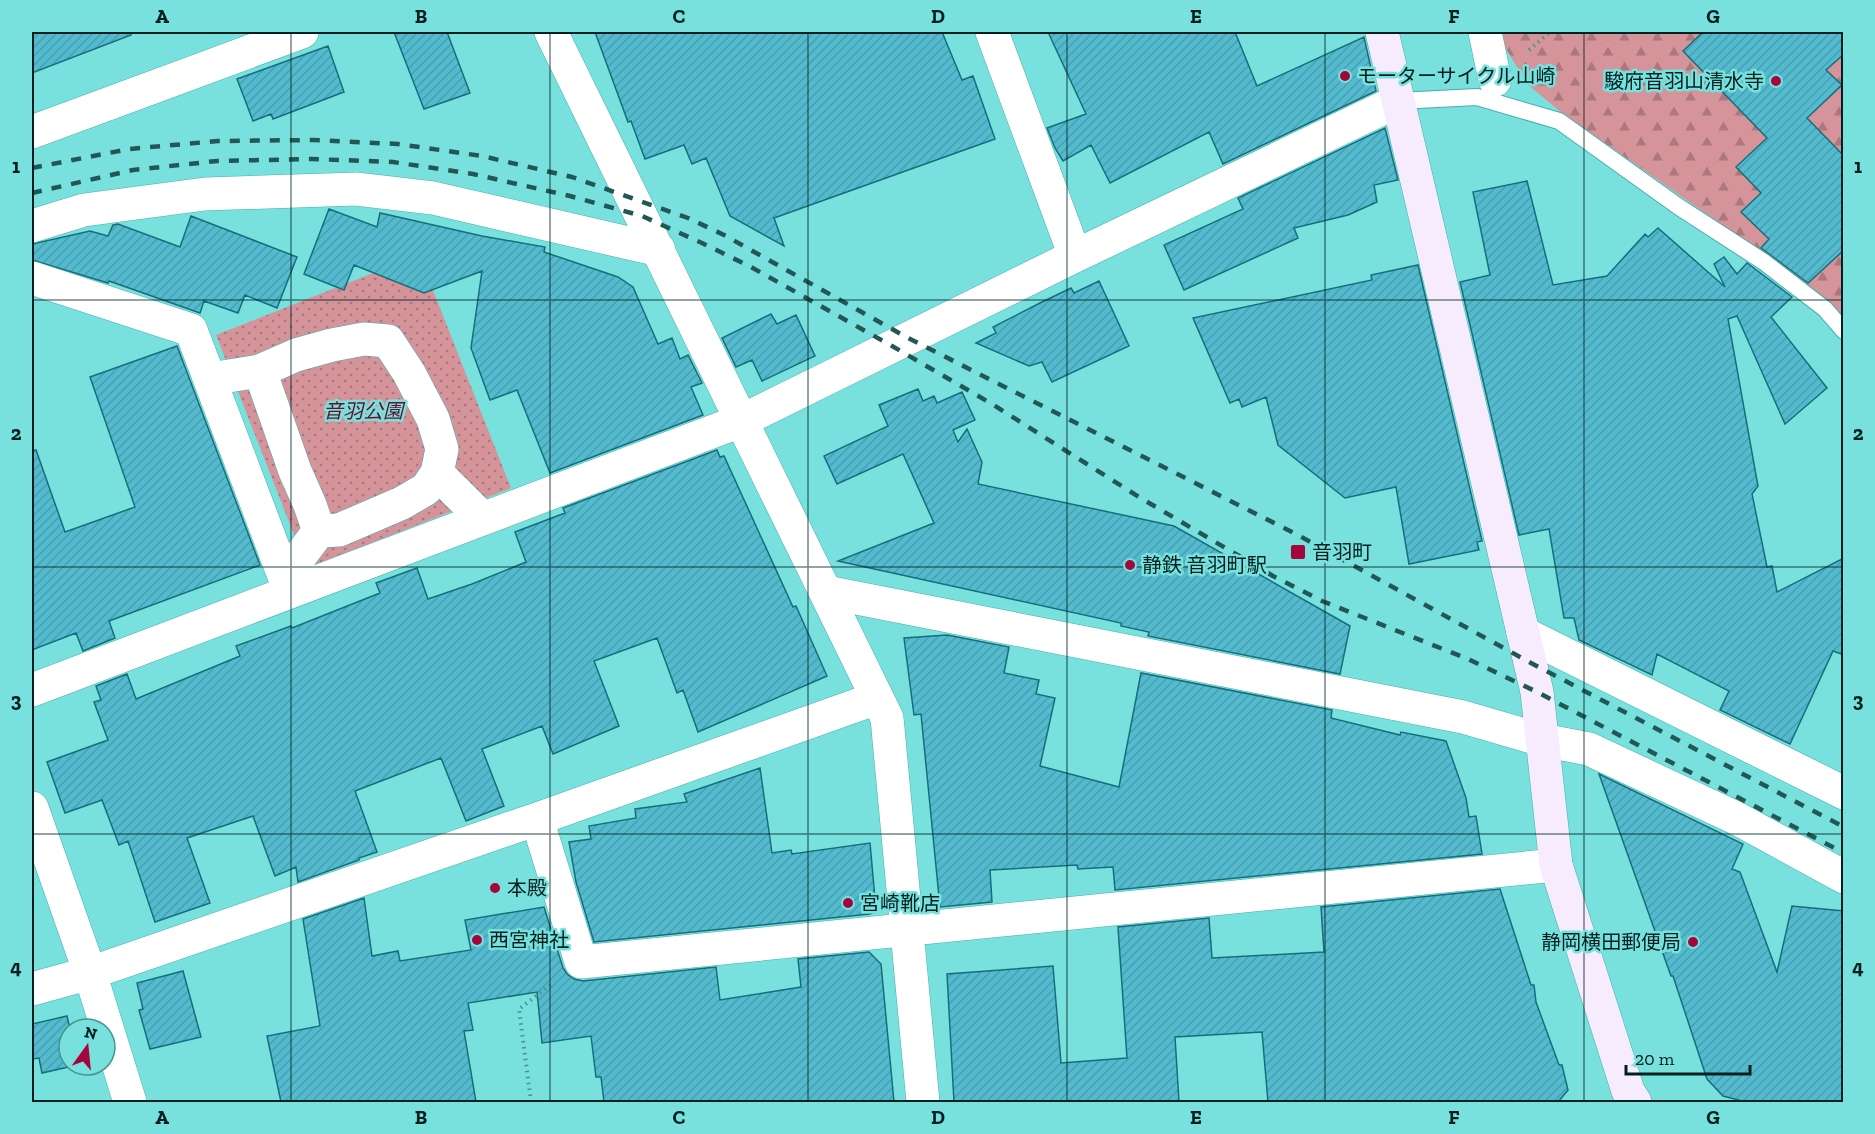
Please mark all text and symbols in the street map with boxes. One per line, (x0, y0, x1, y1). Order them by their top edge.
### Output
text: A (155, 4, 169, 28)
text: B (415, 4, 427, 28)
text: C (673, 4, 686, 28)
text: D (931, 4, 945, 28)
text: E (1190, 4, 1202, 28)
text: F (1448, 4, 1460, 28)
text: G (1706, 4, 1720, 28)
place label: モーターサイクル山崎 (1357, 64, 1556, 88)
marker: モーターサイクル山崎 (1338, 69, 1352, 83)
place label: 駿府音羽山清水寺 (1604, 69, 1764, 93)
marker: 駿府音羽山清水寺 (1769, 74, 1783, 88)
text: 1 (12, 154, 20, 178)
text: 1 (1854, 154, 1862, 178)
park label: 音羽公園 (323, 399, 406, 423)
text: 2 (11, 421, 22, 445)
text: 2 (1853, 421, 1864, 445)
place label: 音羽町 (1312, 540, 1372, 564)
marker: 音羽町 (1289, 543, 1307, 561)
place label: 静鉄 音羽町駅 (1142, 553, 1267, 577)
marker: 静鉄 音羽町駅 (1123, 558, 1137, 572)
text: 3 (11, 688, 22, 712)
text: 3 (1853, 688, 1864, 712)
place label: 本殿 (507, 876, 547, 900)
marker: 本殿 (488, 881, 502, 895)
place label: 宮崎靴店 (860, 891, 940, 915)
marker: 宮崎靴店 (841, 896, 855, 910)
place label: 西宮神社 (489, 928, 569, 952)
place label: 静岡横田郵便局 (1541, 930, 1681, 954)
marker: 西宮神社 (470, 933, 484, 947)
marker: 静岡横田郵便局 (1686, 935, 1700, 949)
text: 4 (10, 955, 22, 979)
text: 4 (1852, 955, 1864, 979)
north arrow (57, 1017, 117, 1077)
text: N (82, 1022, 99, 1044)
scale bar (1626, 1038, 1750, 1076)
text: 20 m (1635, 1048, 1675, 1070)
text: A (155, 1105, 169, 1129)
text: B (415, 1105, 427, 1129)
text: C (673, 1105, 686, 1129)
text: D (931, 1105, 945, 1129)
text: E (1190, 1105, 1202, 1129)
text: F (1448, 1105, 1460, 1129)
text: G (1706, 1105, 1720, 1129)

